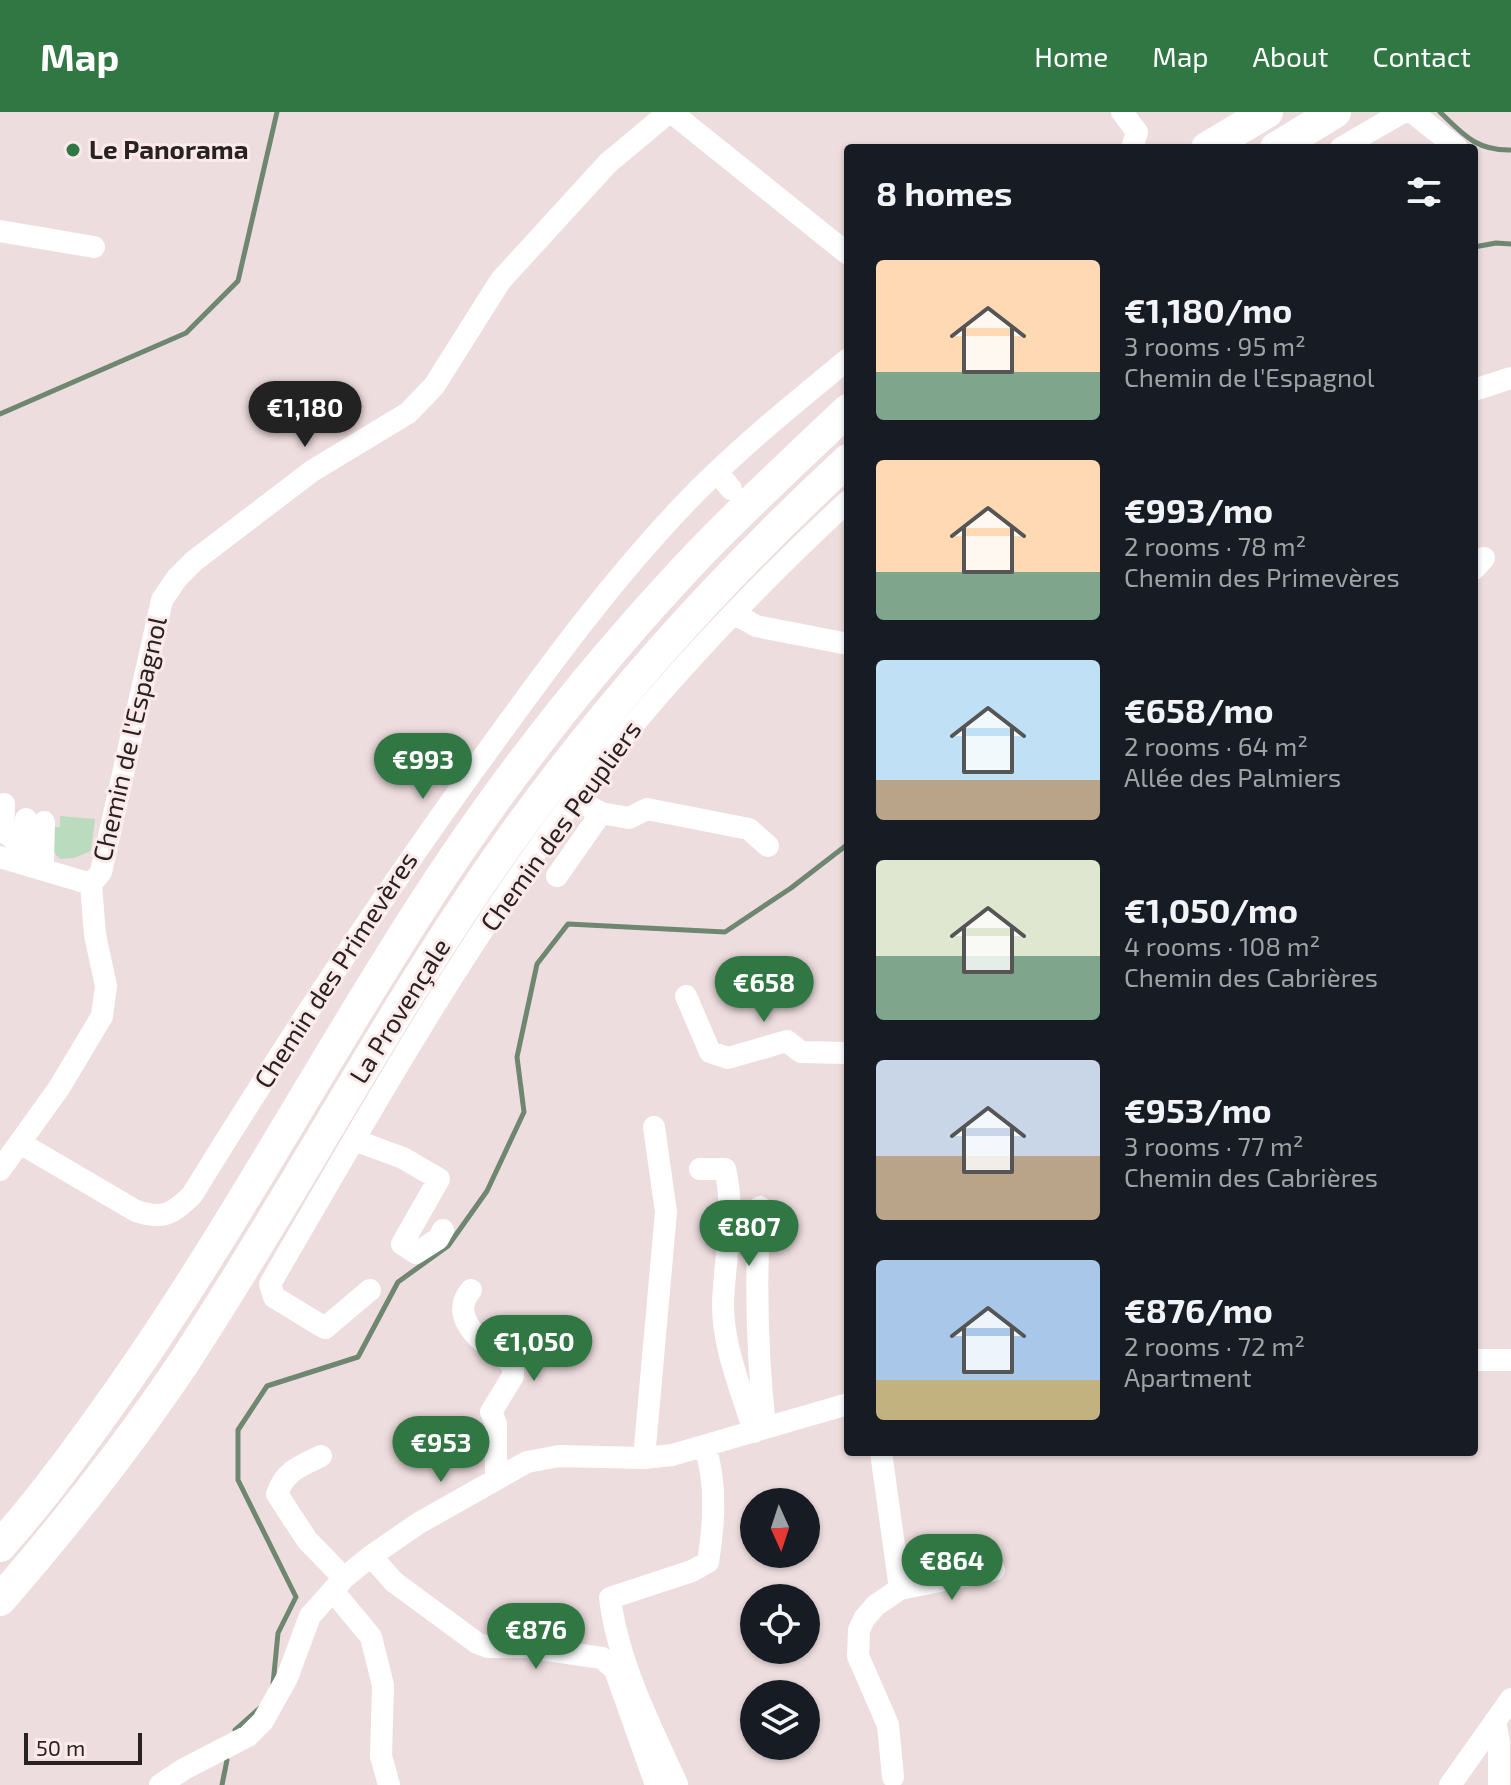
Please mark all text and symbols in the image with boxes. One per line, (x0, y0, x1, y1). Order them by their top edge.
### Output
text: Map (40, 33, 119, 79)
text: Home (1034, 39, 1108, 73)
text: Map (1152, 39, 1209, 73)
text: About (1253, 39, 1328, 73)
text: Contact (1372, 39, 1471, 73)
place label: Le Panorama (89, 133, 249, 164)
marker: Le Panorama (64, 141, 82, 159)
icon: filters (1402, 170, 1446, 214)
text: 8 homes (876, 172, 1012, 213)
text: €1,180/mo (1124, 289, 1292, 330)
icon: home (940, 292, 1036, 388)
text: 3 rooms · 95 m² (1124, 330, 1306, 361)
text: Chemin de l'Espagnol (1124, 361, 1375, 392)
pin: €1,180 (240, 381, 370, 449)
text: €1,180 (267, 391, 343, 422)
text: €993/mo (1124, 489, 1273, 530)
icon: home (940, 492, 1036, 588)
text: 2 rooms · 78 m² (1124, 530, 1306, 561)
text: Chemin des Primevères (1124, 561, 1400, 592)
street label: Chemin de l'Espagnol (85, 613, 172, 864)
text: €658/mo (1124, 689, 1274, 730)
icon: home (940, 692, 1036, 788)
street label: Chemin des Peupliers (473, 714, 647, 936)
text: 2 rooms · 64 m² (1124, 730, 1308, 761)
pin: €993 (376, 733, 470, 801)
text: €993 (392, 743, 454, 774)
text: Allée des Palmiers (1124, 761, 1341, 792)
street label: Chemin des Primevères (247, 845, 423, 1093)
text: €1,050/mo (1124, 889, 1298, 930)
icon: home (940, 892, 1036, 988)
text: 4 rooms · 108 m² (1124, 930, 1320, 961)
street label: La Provençale (342, 932, 457, 1089)
pin: €658 (717, 956, 811, 1024)
text: Chemin des Cabrières (1124, 961, 1378, 992)
text: €658 (733, 966, 795, 997)
text: €953/mo (1124, 1089, 1272, 1130)
icon: home (940, 1092, 1036, 1188)
text: 3 rooms · 77 m² (1124, 1130, 1304, 1161)
text: Chemin des Cabrières (1124, 1161, 1378, 1192)
pin: €807 (702, 1200, 796, 1268)
text: €807 (717, 1210, 781, 1241)
text: €876/mo (1124, 1289, 1273, 1330)
icon: home (940, 1292, 1036, 1388)
pin: €1,050 (469, 1315, 599, 1383)
text: €1,050 (493, 1325, 575, 1356)
text: 2 rooms · 72 m² (1124, 1330, 1305, 1361)
text: Apartment (1124, 1361, 1252, 1392)
pin: €953 (394, 1416, 488, 1484)
text: €953 (410, 1426, 472, 1457)
north arrow (740, 1488, 820, 1568)
map controls (740, 1488, 820, 1760)
pin: €864 (905, 1534, 999, 1602)
text: €864 (920, 1544, 984, 1575)
button: locate (740, 1584, 820, 1664)
pin: €876 (489, 1603, 583, 1671)
text: €876 (505, 1613, 567, 1644)
button: layers (740, 1680, 820, 1760)
scale bar (24, 1729, 142, 1765)
text: 50 m (36, 1734, 85, 1760)

